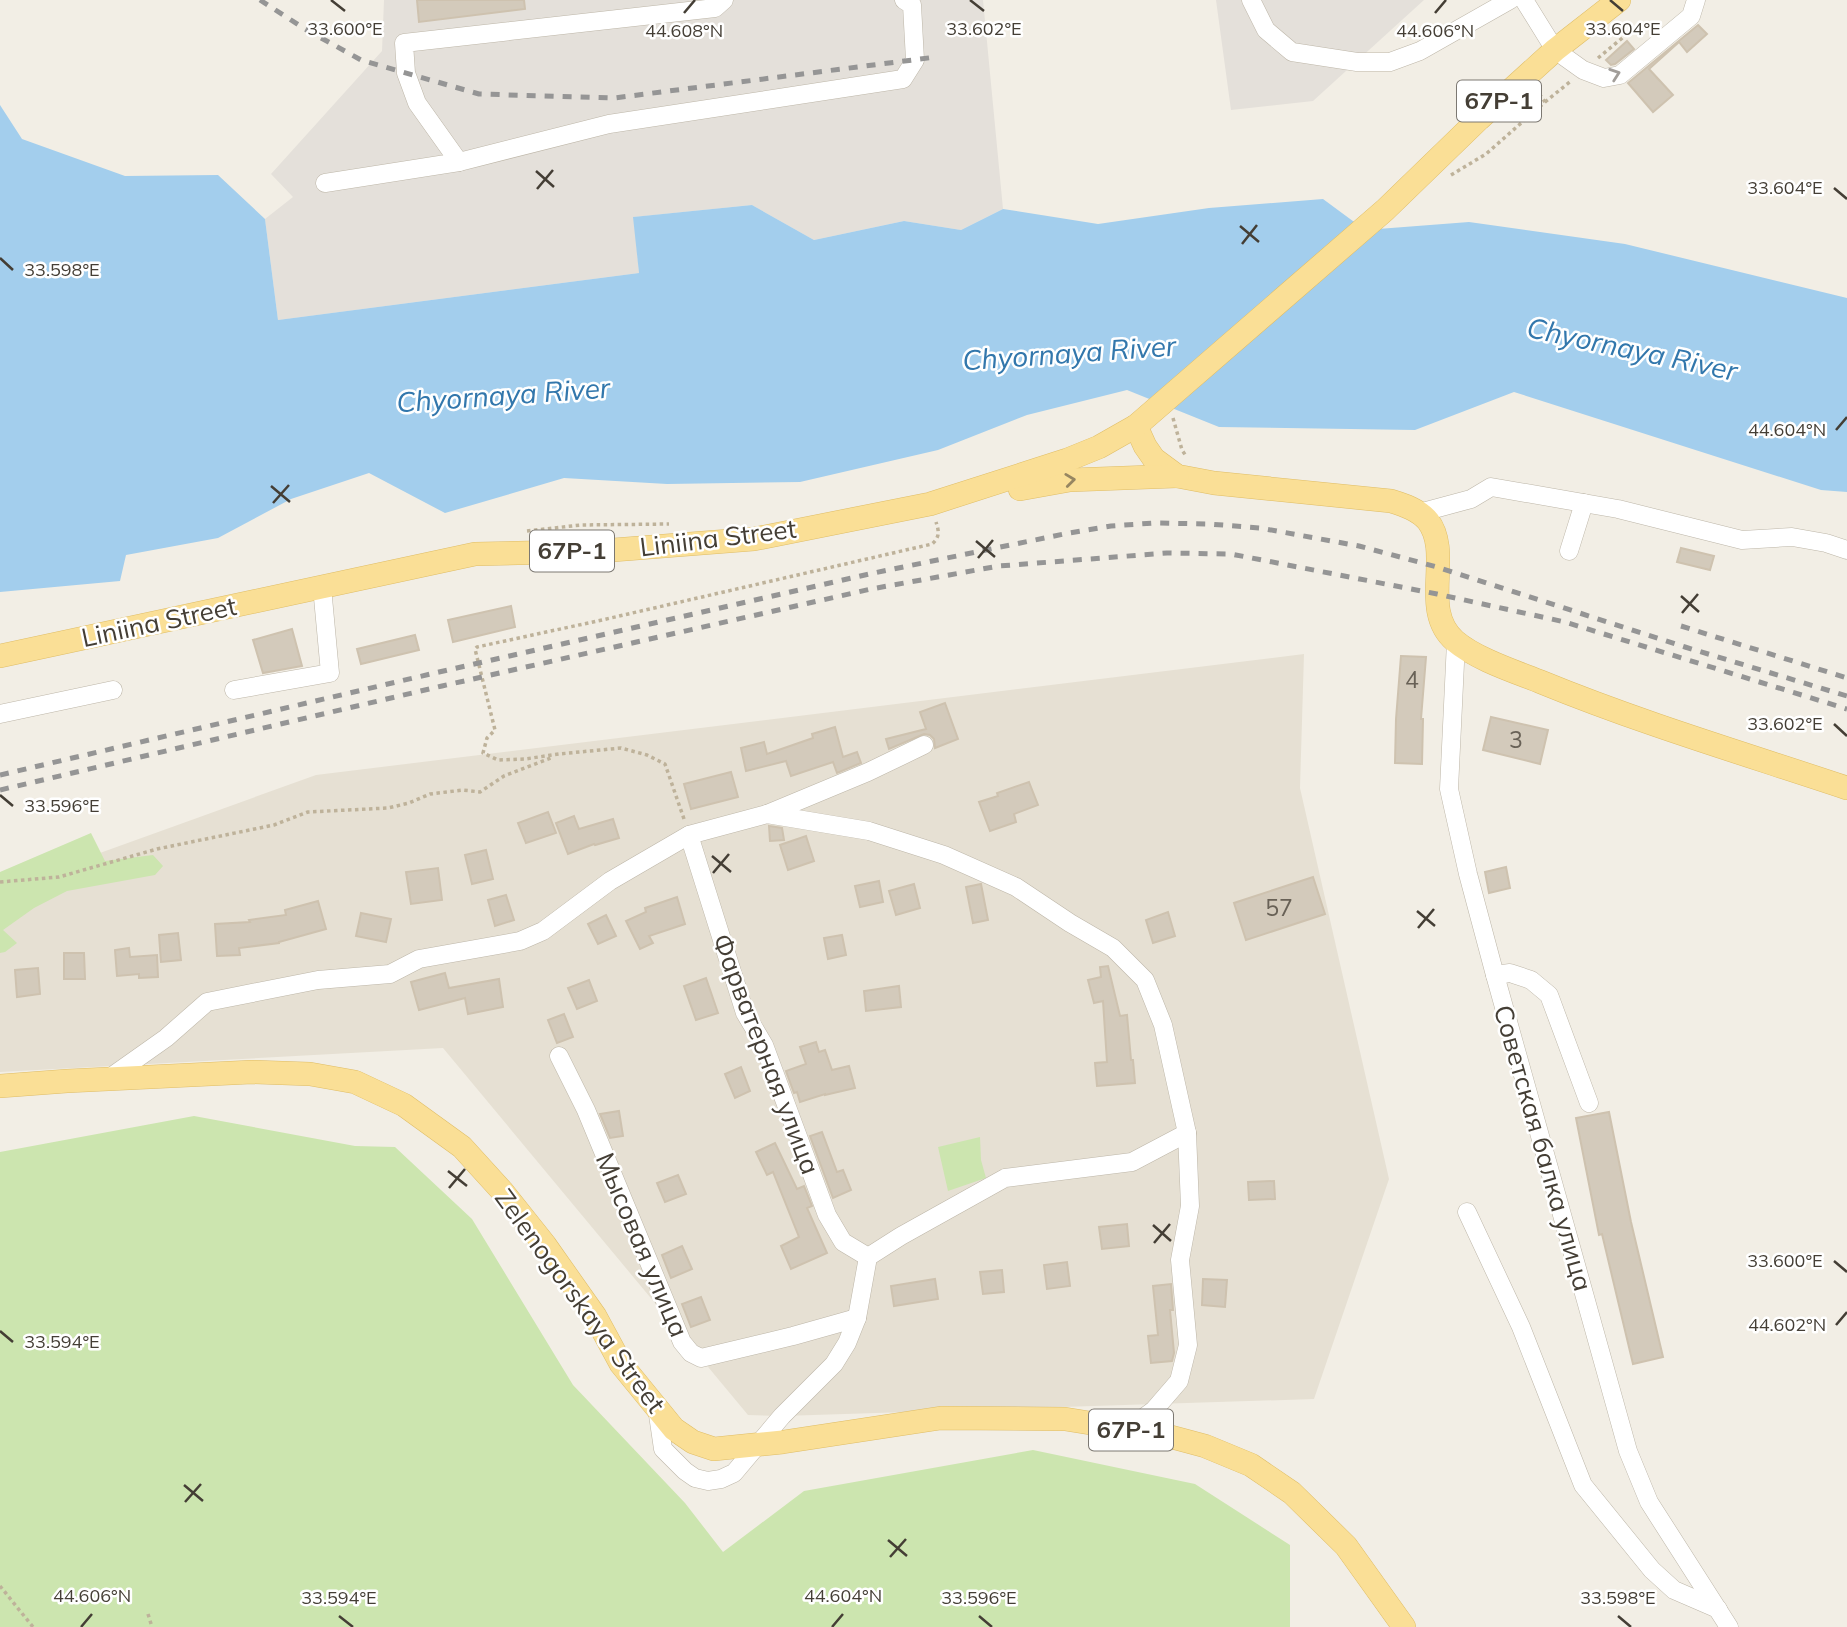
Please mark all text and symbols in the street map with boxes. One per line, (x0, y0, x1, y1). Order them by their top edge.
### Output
text: 33.600°E (307, 17, 383, 40)
text: 33.602°E (946, 17, 1022, 40)
text: 33.604°E (1585, 17, 1661, 40)
text: 44.608°N (645, 19, 723, 42)
text: 44.606°N (1396, 19, 1474, 42)
one-way arrow (1608, 68, 1621, 82)
road number: 67Р-1 (1457, 80, 1541, 122)
text: 33.604°E (1747, 176, 1823, 199)
text: 33.598°E (24, 258, 100, 281)
water label: Chyornaya River (1524, 309, 1742, 388)
water label: Chyornaya River (961, 327, 1179, 377)
water label: Chyornaya River (395, 369, 613, 419)
text: 44.604°N (1748, 418, 1826, 441)
one-way arrow (1064, 473, 1076, 488)
street label: Liniina Street (638, 512, 798, 563)
road number: 67Р-1 (530, 530, 614, 572)
street label: Liniina Street (78, 589, 239, 654)
house number: 4 (1405, 665, 1419, 694)
text: 33.602°E (1747, 712, 1823, 735)
house number: 3 (1509, 725, 1523, 754)
text: 33.596°E (24, 794, 100, 817)
house number: 57 (1265, 893, 1293, 922)
street label: Фарватерная улица (705, 929, 828, 1179)
street label: Советская балка улица (1487, 1001, 1600, 1295)
street label: Мысовая улица (589, 1148, 696, 1342)
street label: Zelenogorskaya Street (488, 1182, 673, 1419)
text: 33.600°E (1747, 1249, 1823, 1272)
text: 44.602°N (1748, 1313, 1826, 1336)
text: 33.594°E (24, 1330, 100, 1353)
road number: 67Р-1 (1089, 1410, 1173, 1450)
text: 44.606°N (53, 1584, 131, 1607)
text: 44.604°N (804, 1584, 882, 1607)
text: 33.594°E (301, 1586, 377, 1609)
text: 33.596°E (941, 1586, 1017, 1609)
text: 33.598°E (1580, 1586, 1656, 1609)

